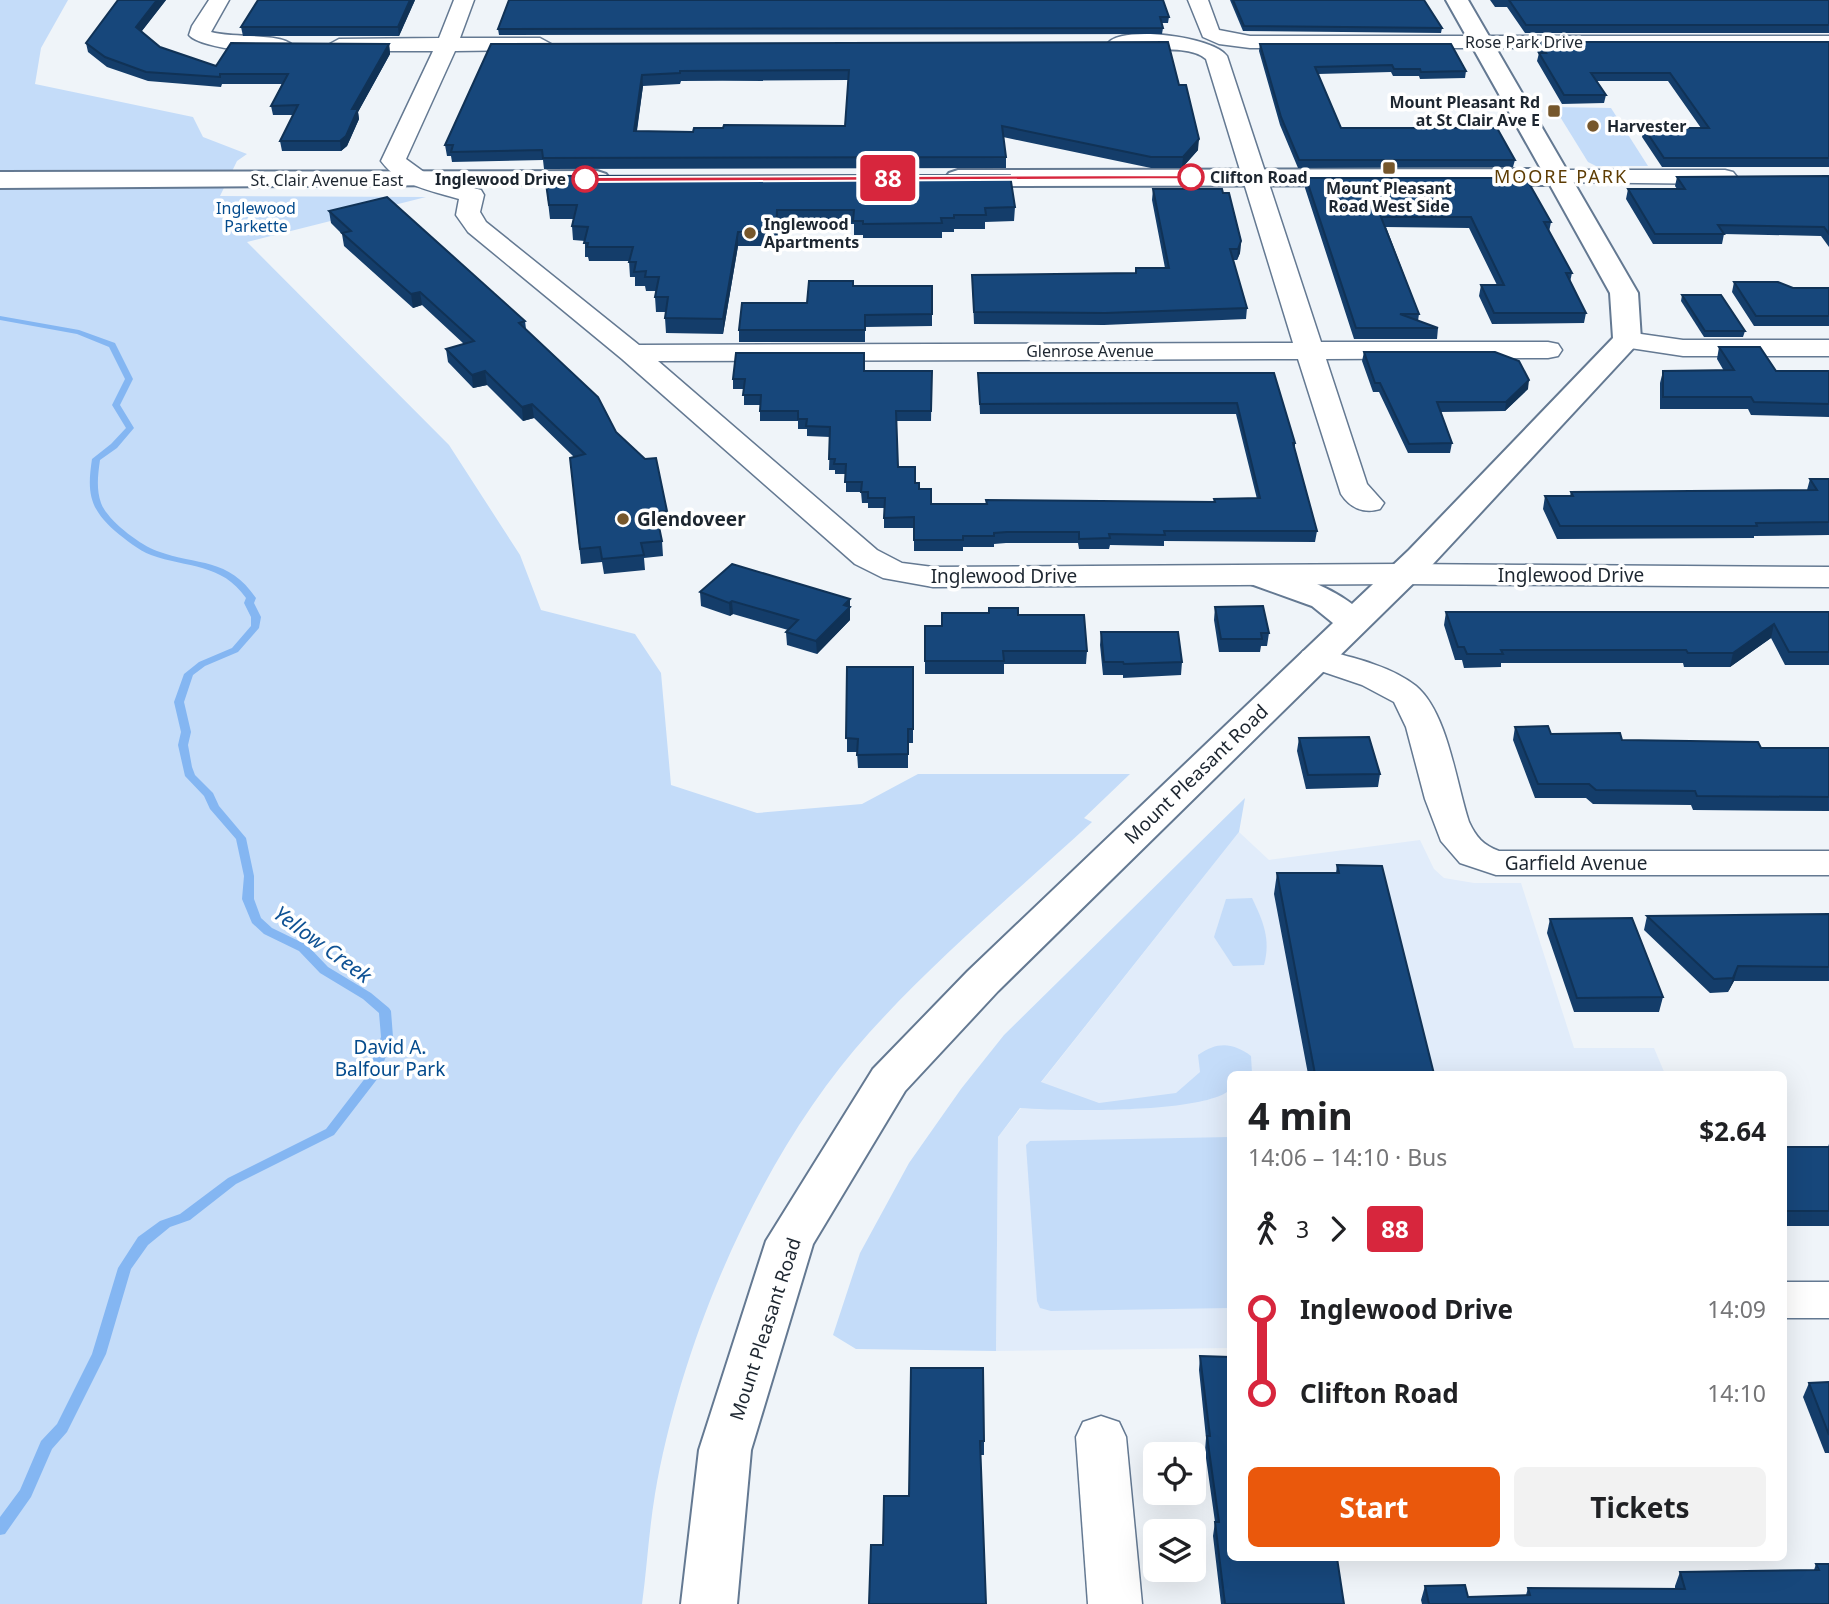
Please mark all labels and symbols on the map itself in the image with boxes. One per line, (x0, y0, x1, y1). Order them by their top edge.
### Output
street label: Rose Park Drive (1465, 31, 1583, 53)
place label: Mount Pleasant Rd at St Clair Ave E (1389, 91, 1540, 131)
marker: Mount Pleasant Rd at St Clair Ave E (1546, 103, 1562, 119)
place label: Harvester (1607, 115, 1686, 137)
marker: Harvester (1585, 118, 1601, 134)
line badge: 88 (856, 155, 920, 201)
marker: Mount Pleasant Road West Side (1381, 160, 1397, 176)
marker: Clifton Road (1178, 164, 1204, 190)
district label: MOORE PARK (1494, 164, 1628, 188)
marker: Inglewood Drive (572, 166, 598, 192)
place label: Clifton Road (1210, 166, 1308, 188)
place label: Inglewood Drive (435, 168, 566, 190)
street label: St. Clair Avenue East (251, 169, 404, 191)
place label: Mount Pleasant Road West Side (1326, 177, 1452, 217)
park label: Inglewood Parkette (216, 197, 296, 237)
place label: Inglewood Apartments (764, 213, 859, 253)
marker: Inglewood Apartments (742, 225, 758, 241)
street label: Glenrose Avenue (1026, 340, 1154, 362)
place label: Glendoveer (637, 506, 746, 532)
marker: Glendoveer (615, 511, 631, 527)
street label: Inglewood Drive (1498, 562, 1644, 588)
street label: Inglewood Drive (931, 563, 1077, 589)
street label: Mount Pleasant Road (1118, 698, 1274, 850)
street label: Garfield Avenue (1505, 850, 1647, 876)
water label: Yellow Creek (268, 899, 379, 990)
park label: David A. Balfour Park (335, 1034, 445, 1082)
street label: Mount Pleasant Road (723, 1234, 807, 1424)

